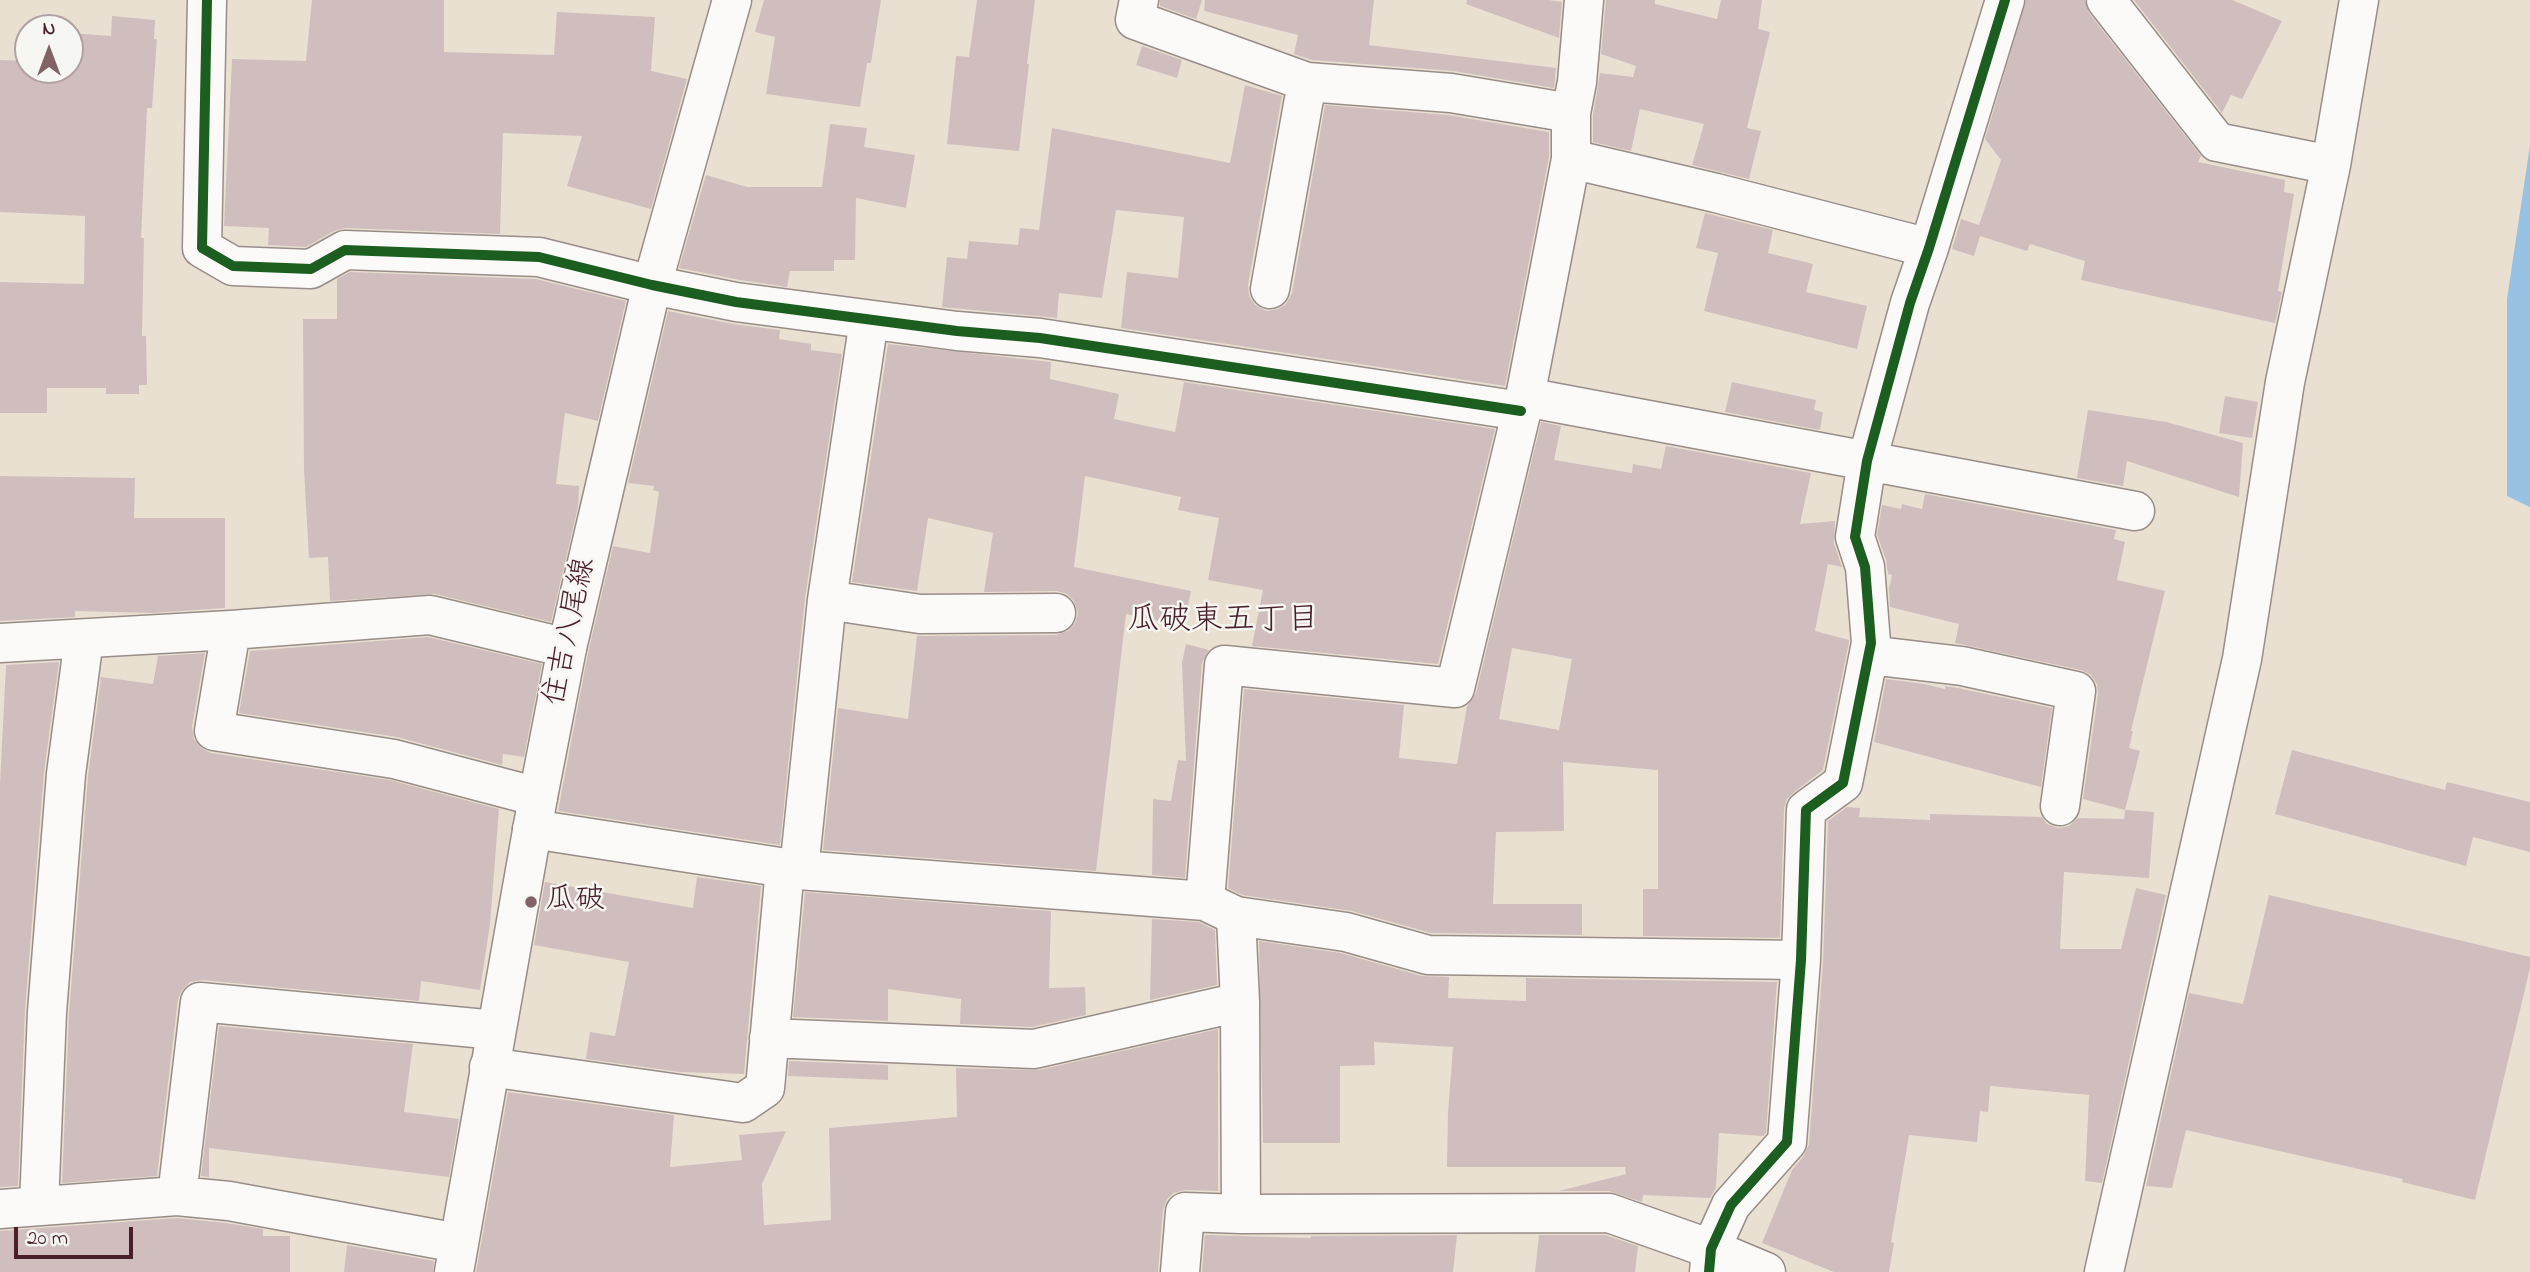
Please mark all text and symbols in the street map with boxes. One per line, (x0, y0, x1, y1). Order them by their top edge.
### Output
north arrow (14, 14, 84, 84)
text: N (43, 16, 55, 43)
street label: 住吉八尾線 (539, 555, 605, 709)
district label: 瓜破東五丁目 (1127, 604, 1319, 642)
place label: 瓜破 (545, 884, 605, 920)
marker: 瓜破 (523, 894, 539, 910)
scale bar (18, 1212, 136, 1256)
text: 20 m (27, 1224, 68, 1254)

